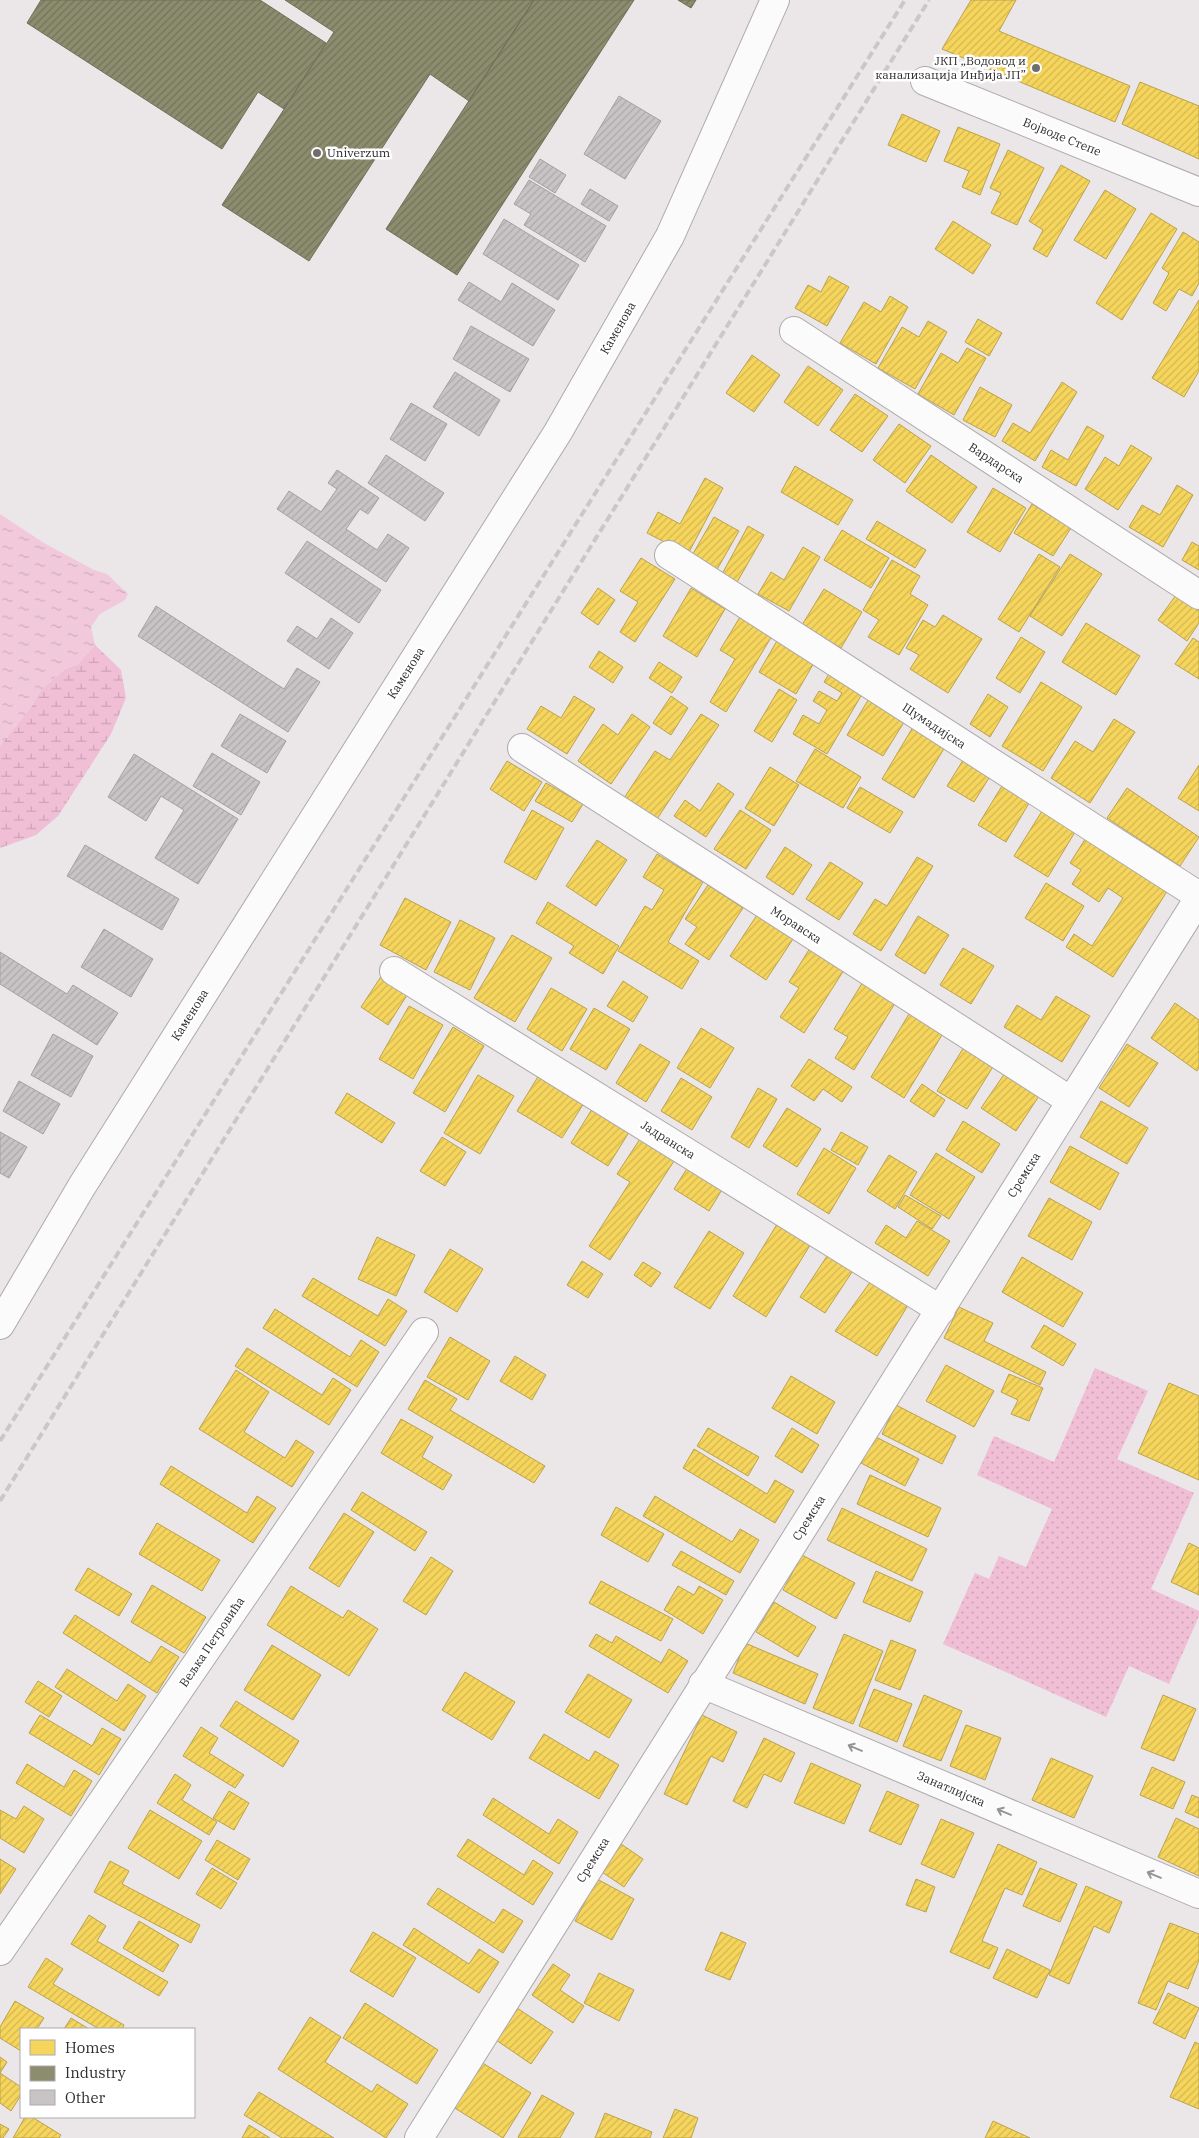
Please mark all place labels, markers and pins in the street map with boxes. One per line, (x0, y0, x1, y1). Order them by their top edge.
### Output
place label: ЈКП „Водовод и канализација Инђија ЈП” (875, 53, 1026, 82)
marker: ЈКП „Водовод и канализација Инђија ЈП” (1030, 62, 1042, 74)
place label: Univerzum (327, 145, 391, 160)
marker: Univerzum (311, 147, 323, 159)

